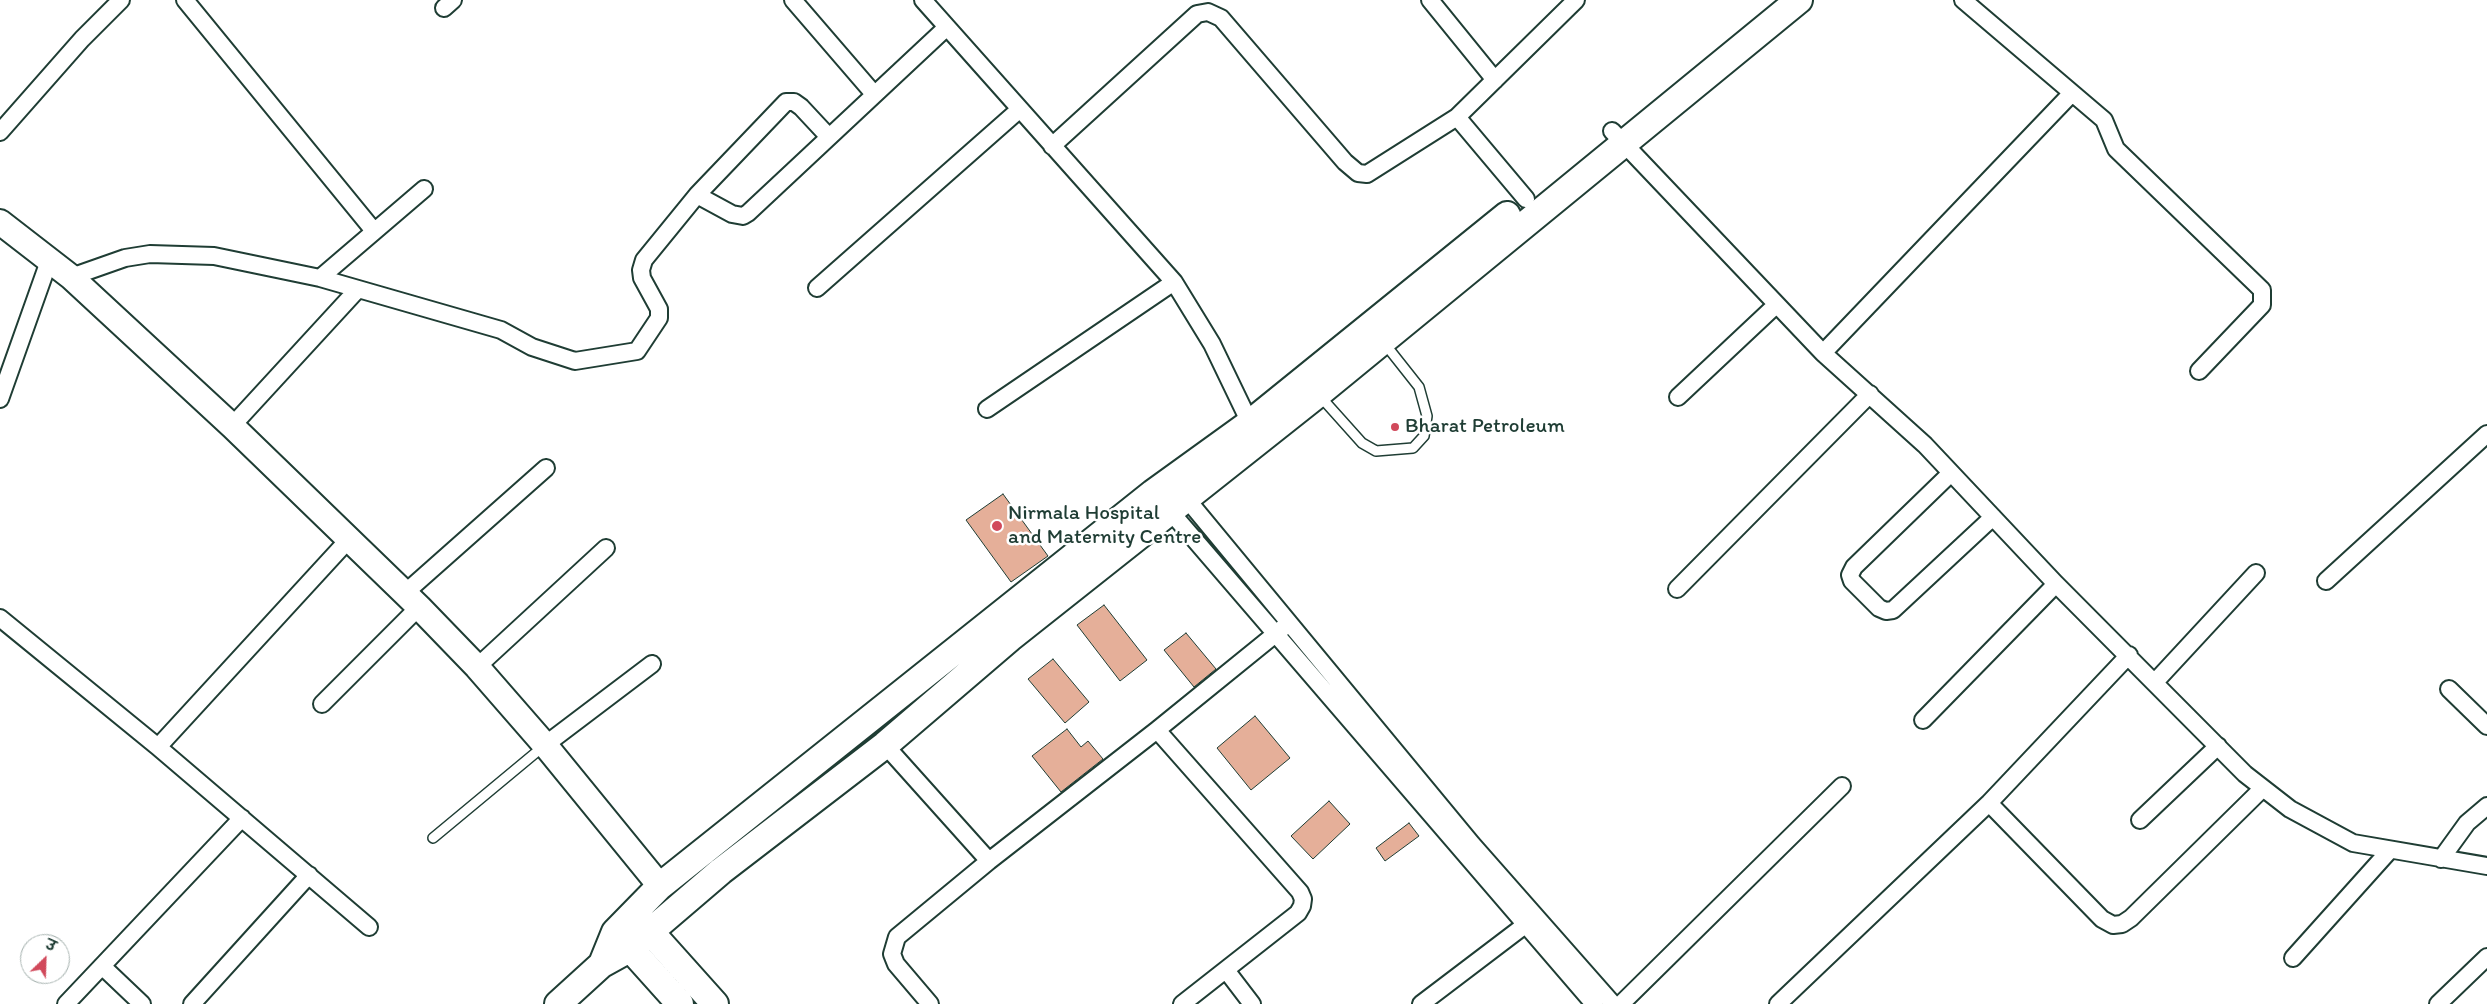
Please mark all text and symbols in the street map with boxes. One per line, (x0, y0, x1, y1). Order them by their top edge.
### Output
place label: Bharat Petroleum (1405, 414, 1565, 440)
marker: Bharat Petroleum (1389, 421, 1401, 433)
place label: Nirmala Hospital and Maternity Centre (1008, 501, 1201, 551)
marker: Nirmala Hospital and Maternity Centre (990, 519, 1004, 533)
north arrow (20, 934, 70, 984)
text: उ (43, 936, 59, 955)

